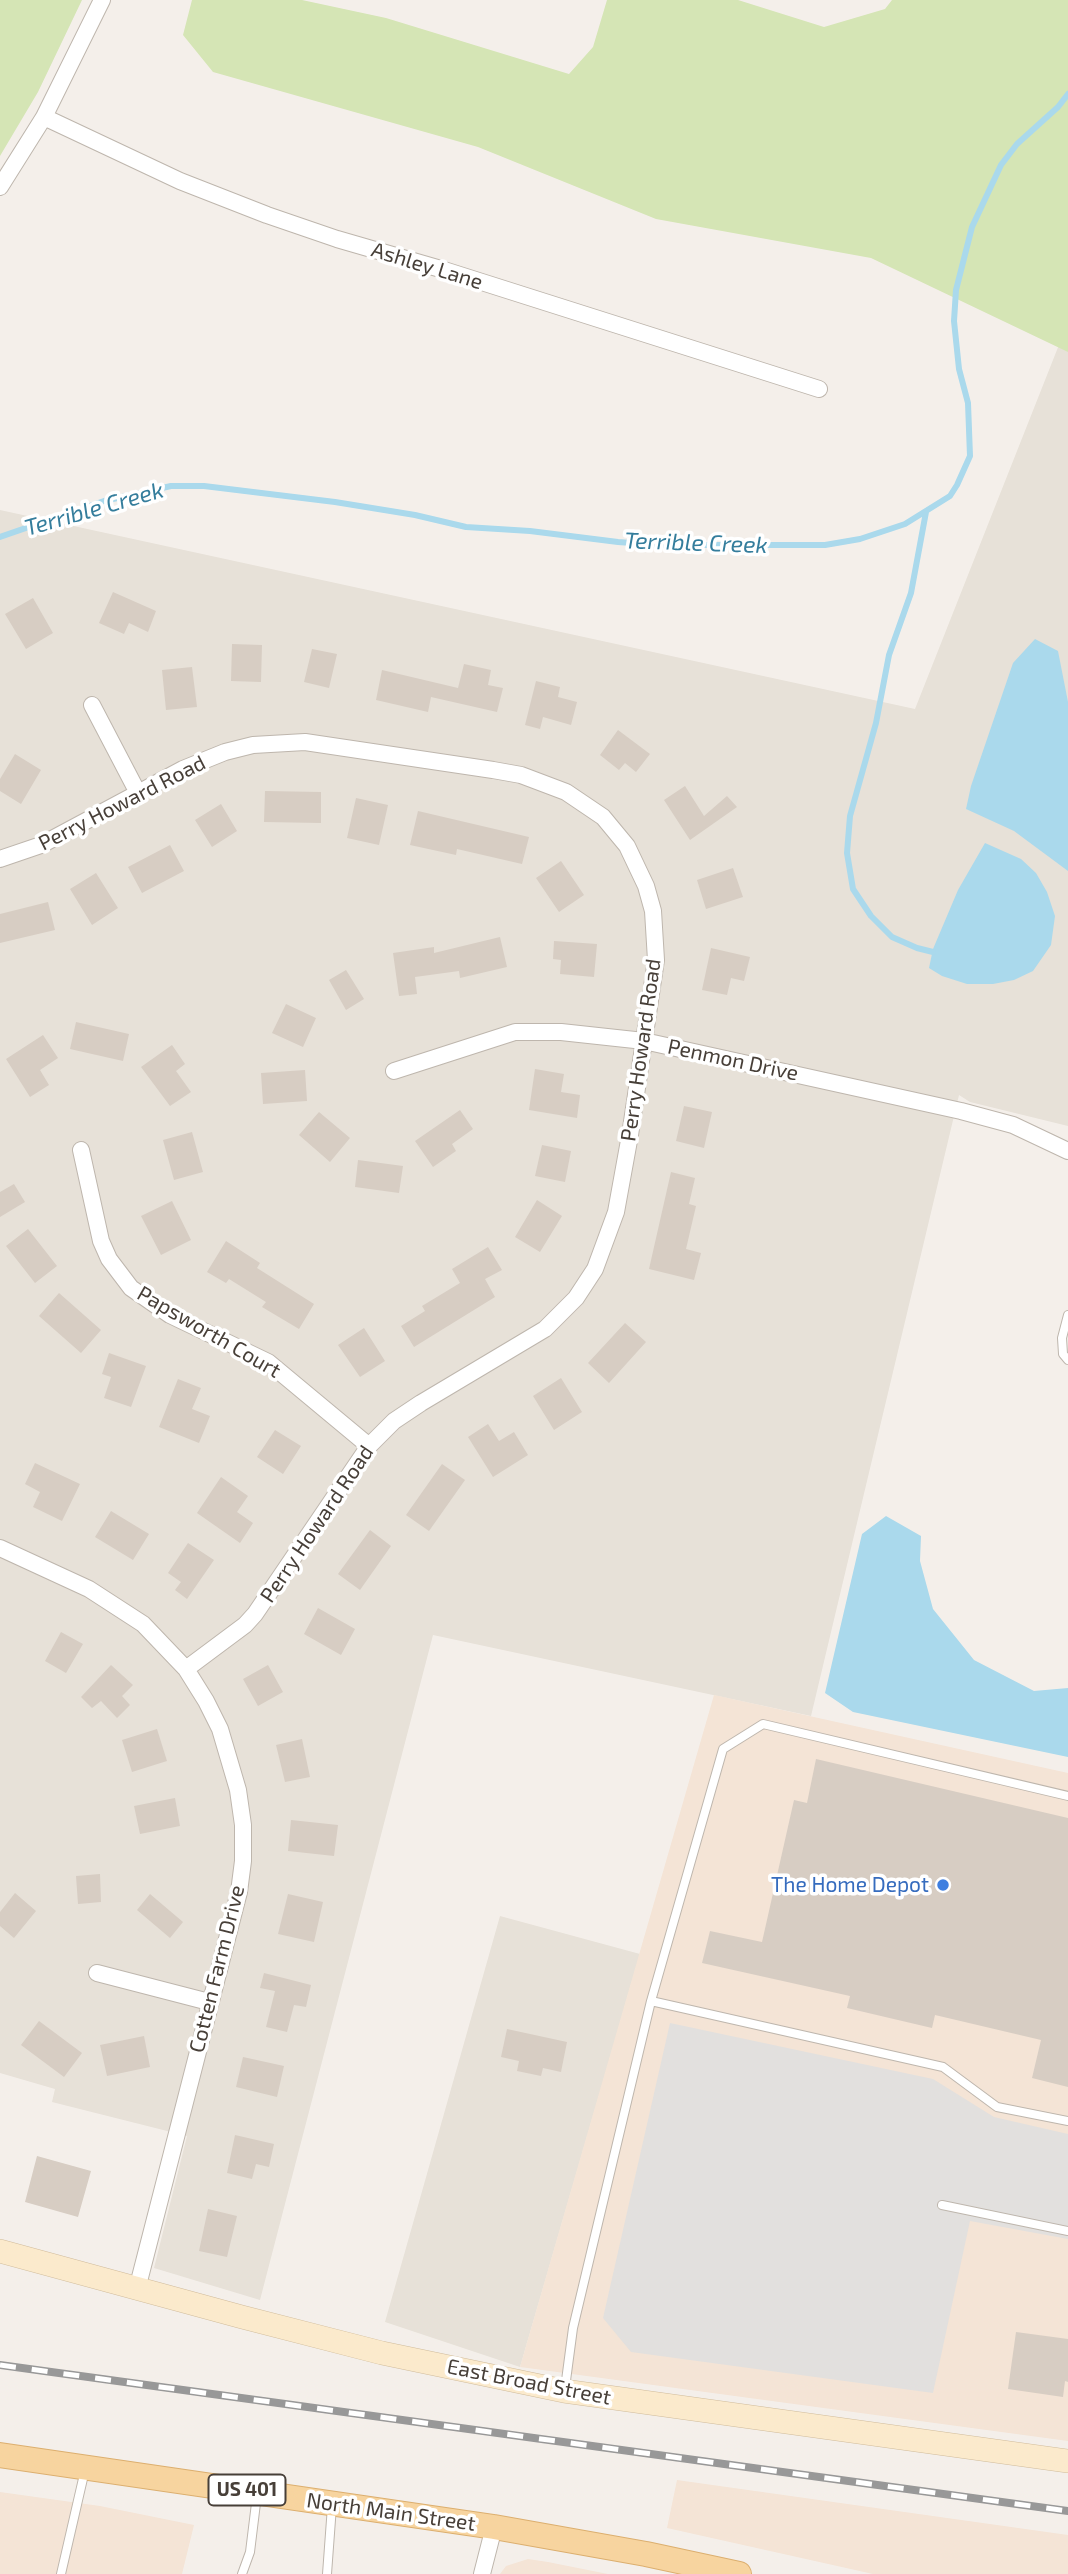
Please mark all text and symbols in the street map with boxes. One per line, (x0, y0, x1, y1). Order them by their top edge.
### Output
street label: Ashley Lane (368, 237, 486, 295)
water label: Terrible Creek (21, 476, 167, 542)
water label: Terrible Creek (624, 527, 768, 559)
street label: Perry Howard Road (34, 750, 210, 856)
street label: Perry Howard Road (616, 957, 666, 1143)
street label: Penmon Drive (665, 1034, 801, 1086)
street label: Papsworth Court (133, 1281, 285, 1383)
street label: Perry Howard Road (255, 1441, 379, 1607)
place label: The Home Depot (771, 1872, 929, 1898)
marker: The Home Depot (935, 1877, 951, 1893)
street label: Cotten Farm Drive (184, 1883, 250, 2055)
street label: East Broad Street (445, 2354, 613, 2410)
road number: US 401 (208, 2474, 286, 2506)
street label: North Main Street (305, 2488, 477, 2536)

